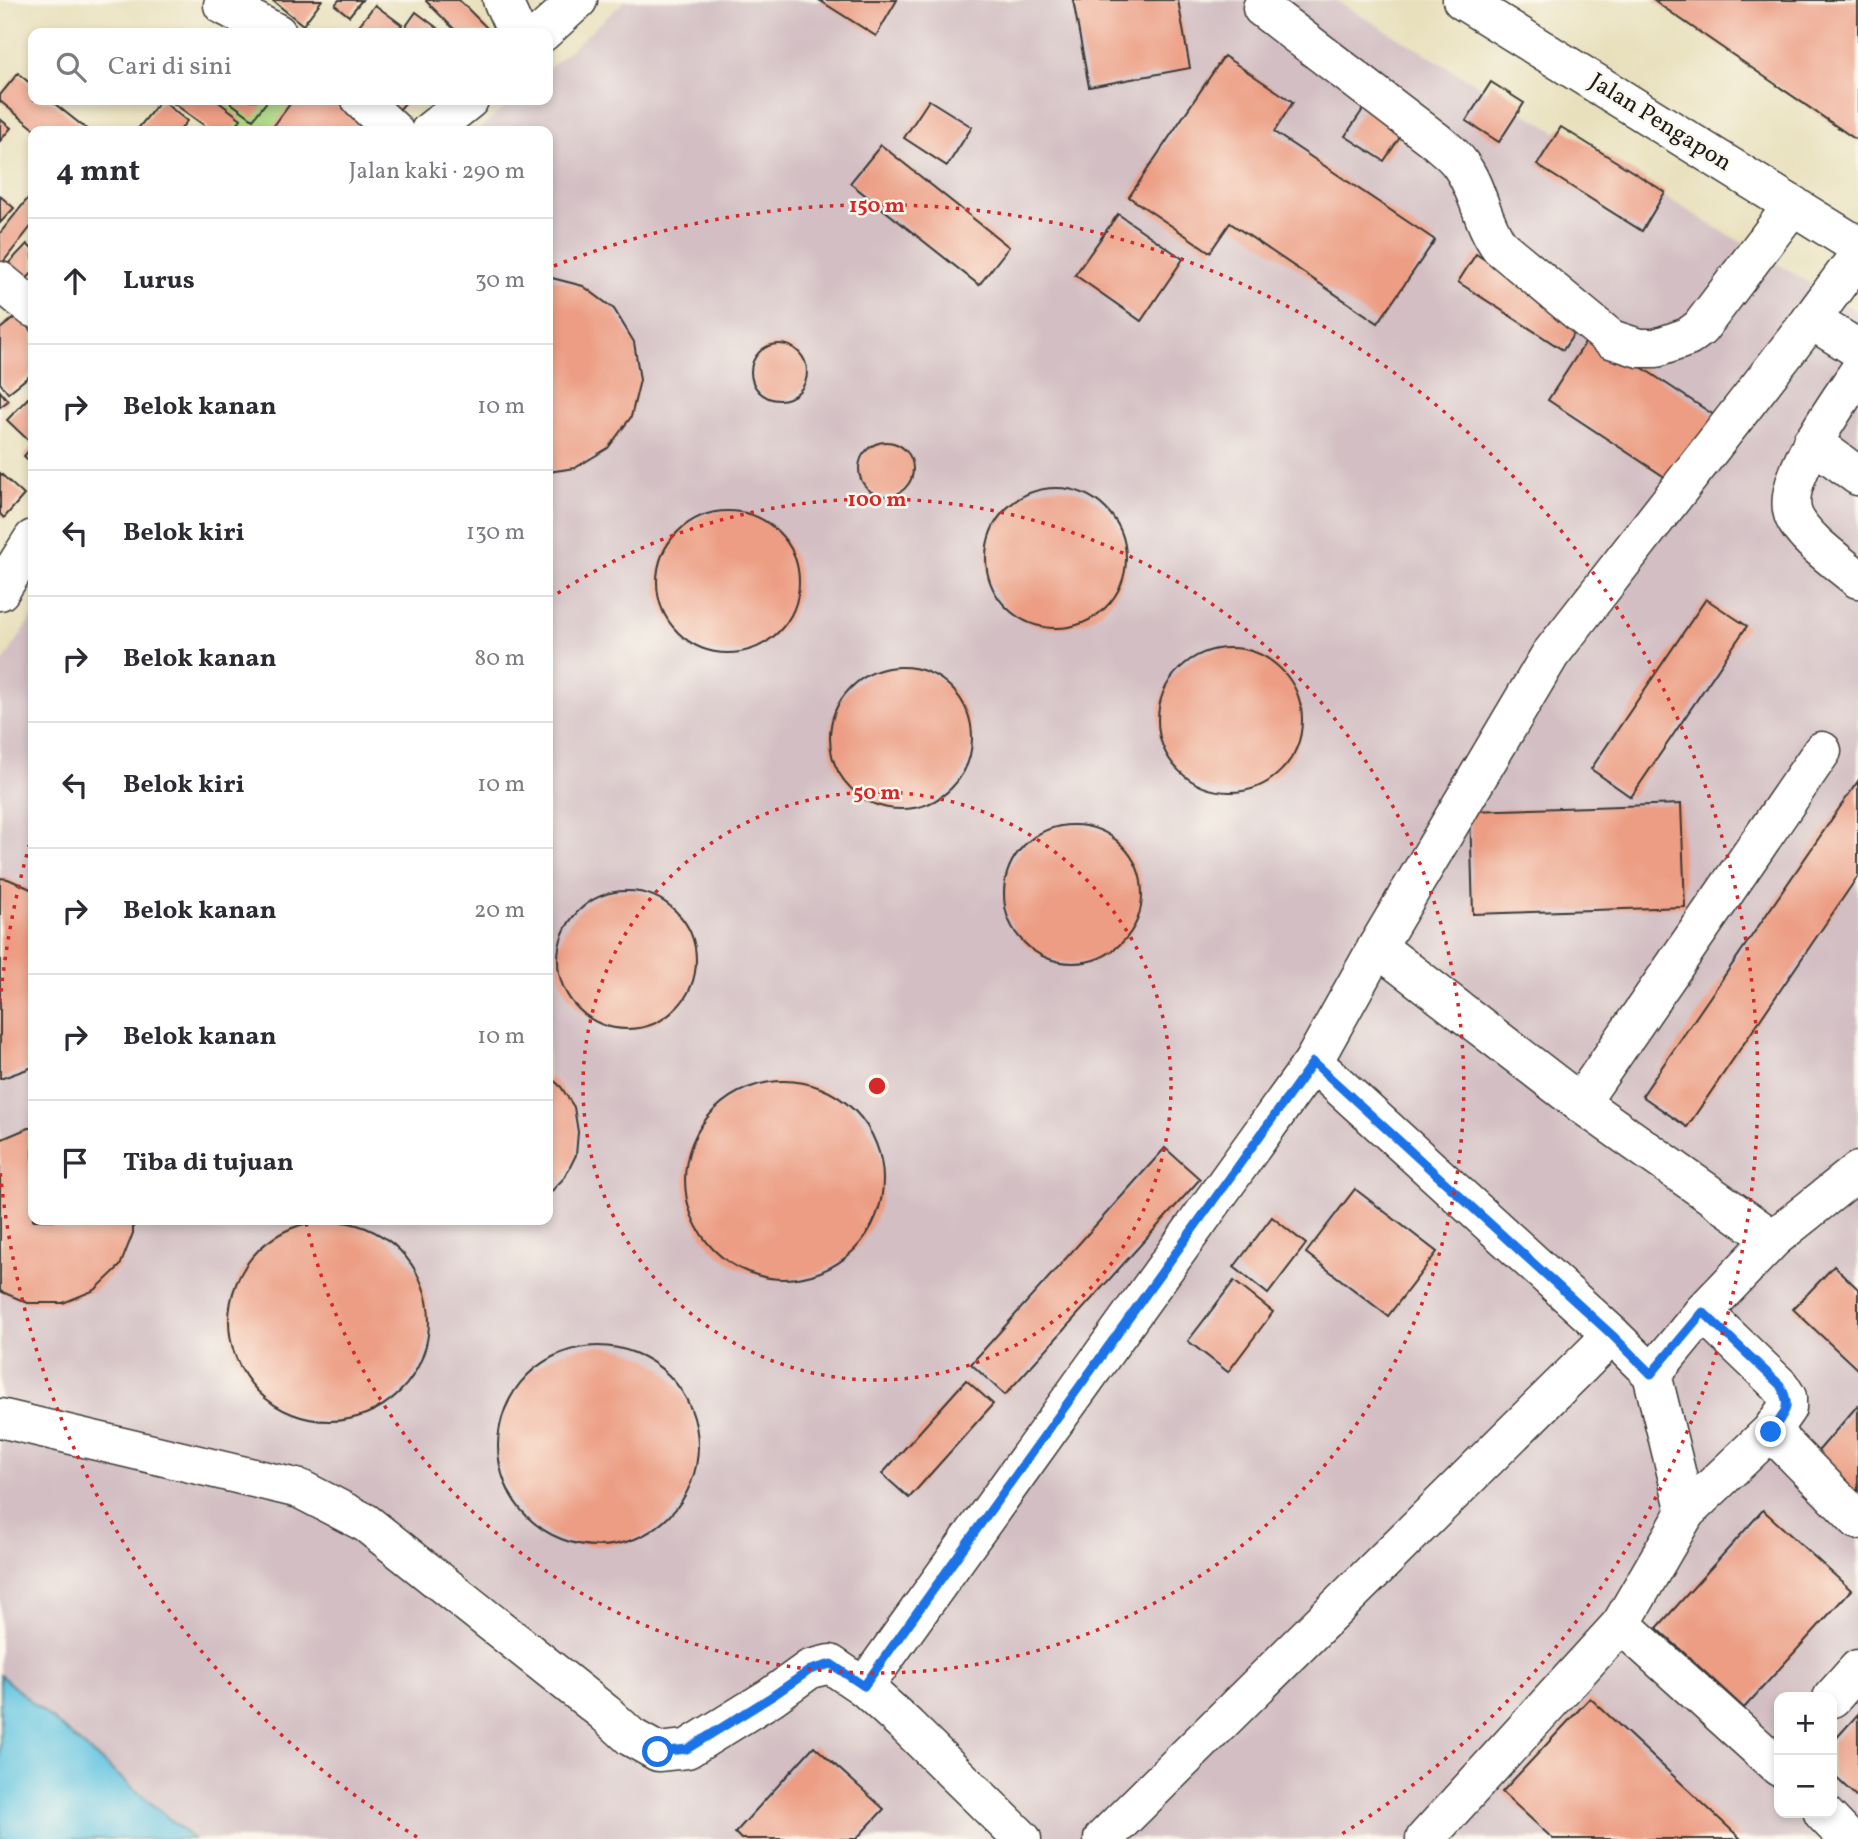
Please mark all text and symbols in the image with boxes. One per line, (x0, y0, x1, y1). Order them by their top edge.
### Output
search box (28, 28, 553, 105)
icon: search (52, 48, 90, 86)
text: Cari di sini (108, 49, 232, 85)
street label: Jalan Pengapon (1582, 66, 1738, 180)
text: 4 mnt (56, 151, 140, 193)
text: Jalan kaki · 290 m (349, 156, 525, 188)
text: 150 m (849, 192, 905, 221)
icon: ahead (56, 262, 94, 300)
text: Lurus (123, 263, 195, 299)
text: 30 m (475, 265, 525, 297)
icon: right (56, 388, 94, 426)
text: Belok kanan (123, 389, 277, 425)
text: 10 m (477, 391, 525, 423)
text: 100 m (847, 486, 907, 515)
icon: left (56, 514, 94, 552)
text: Belok kiri (123, 515, 245, 551)
text: 130 m (466, 517, 525, 549)
icon: right (56, 640, 94, 678)
text: Belok kanan (123, 641, 277, 677)
text: 80 m (475, 643, 525, 675)
icon: left (56, 766, 94, 804)
text: Belok kiri (123, 767, 245, 803)
text: 10 m (477, 769, 525, 801)
text: 50 m (853, 779, 901, 808)
icon: right (56, 892, 94, 930)
text: Belok kanan (123, 893, 277, 929)
text: 20 m (474, 895, 525, 927)
icon: right (56, 1018, 94, 1056)
text: Belok kanan (123, 1019, 277, 1055)
text: 10 m (477, 1021, 525, 1053)
centre of rings (865, 1074, 889, 1098)
icon: arrive (56, 1144, 94, 1182)
text: Tiba di tujuan (123, 1145, 294, 1181)
route end (1755, 1416, 1786, 1447)
map controls (1774, 1692, 1837, 1818)
button: + (1774, 1692, 1837, 1755)
route start (642, 1736, 673, 1767)
button: − (1774, 1755, 1837, 1818)

